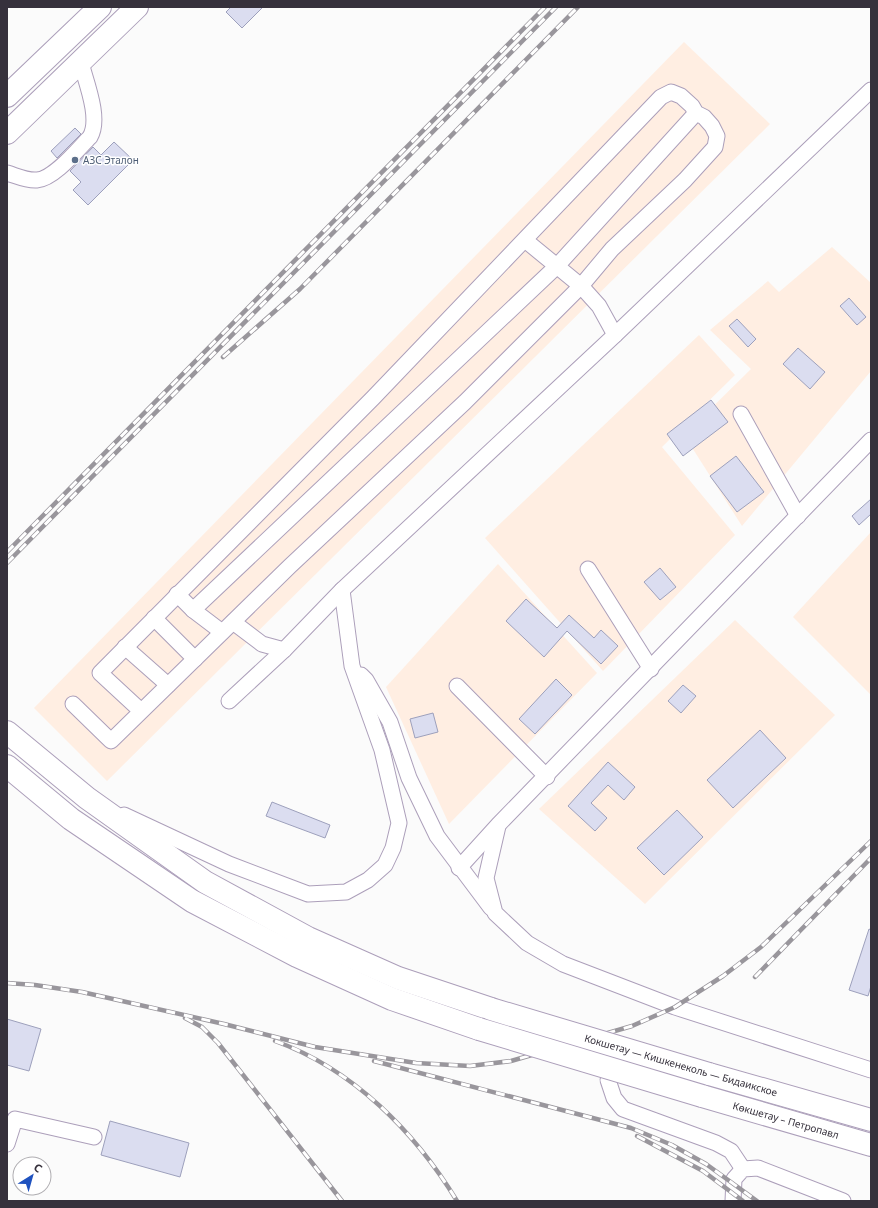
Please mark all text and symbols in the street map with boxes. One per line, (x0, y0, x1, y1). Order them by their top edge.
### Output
place label: АЗС Эталон (83, 153, 139, 167)
marker: АЗС Эталон (70, 155, 80, 165)
street label: Кокшетау — Кишкенеколь — Бидаикское (583, 1031, 780, 1099)
street label: Көкшетау – Петропавл (731, 1098, 841, 1142)
north arrow (12, 1156, 52, 1196)
text: С (31, 1159, 46, 1176)

